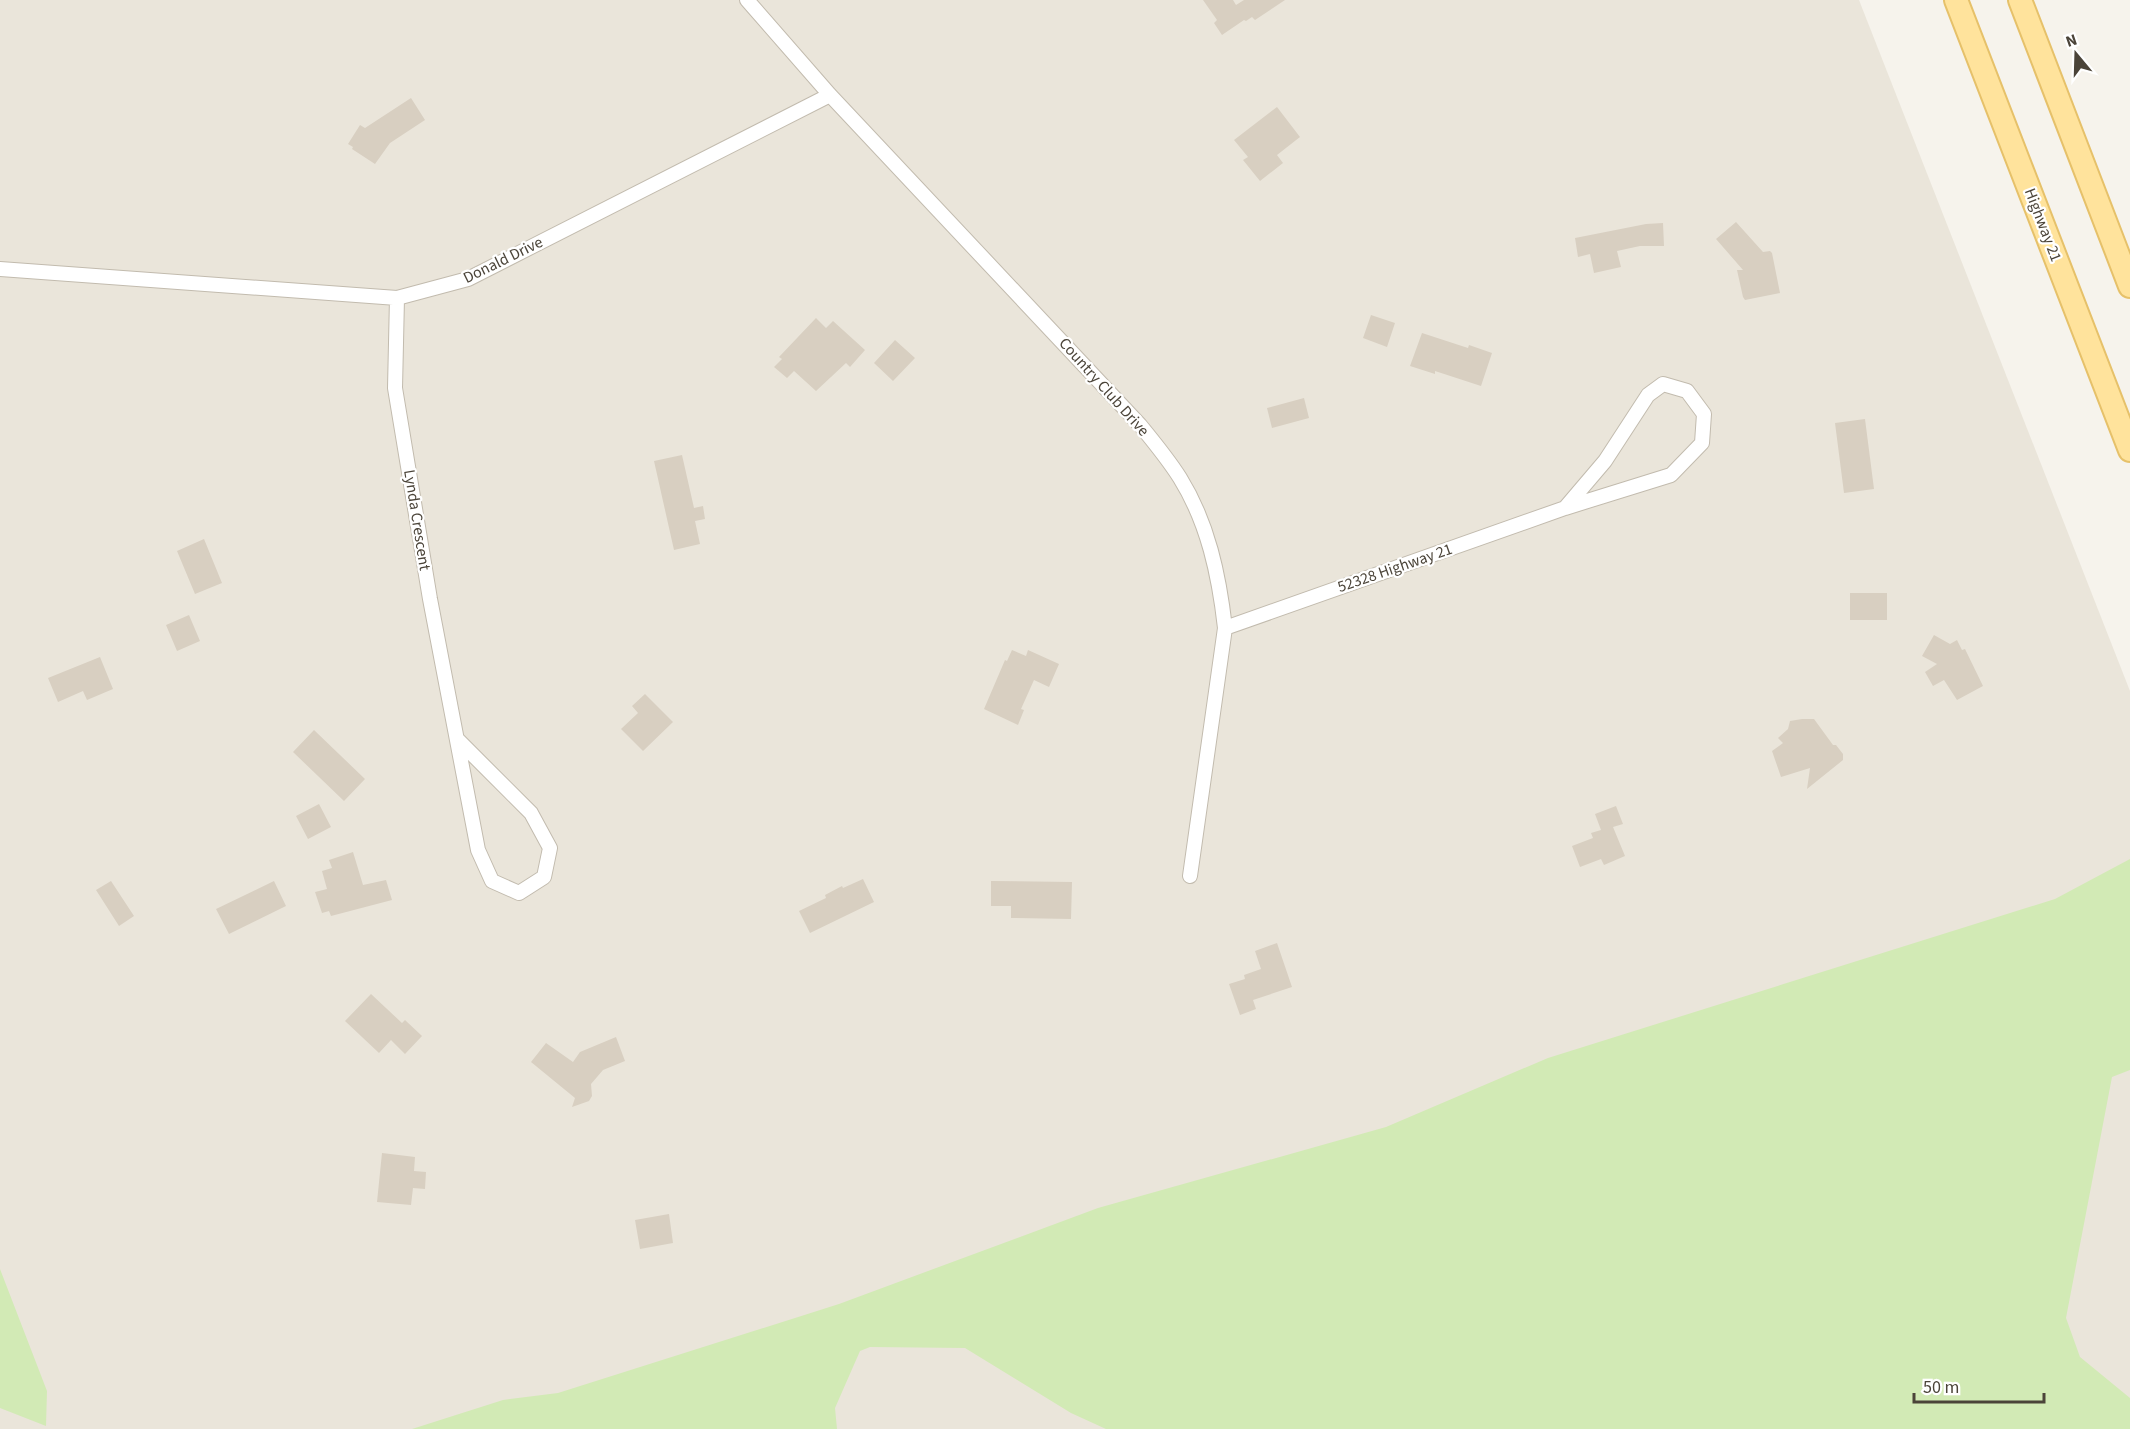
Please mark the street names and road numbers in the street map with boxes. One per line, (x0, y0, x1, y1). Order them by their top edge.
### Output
street label: Highway 21 (2019, 185, 2067, 265)
street label: Donald Drive (459, 231, 547, 289)
street label: Country Club Drive (1054, 333, 1154, 441)
street label: Lynda Crescent (398, 468, 436, 573)
street label: 52328 Highway 21 (1335, 538, 1455, 598)

